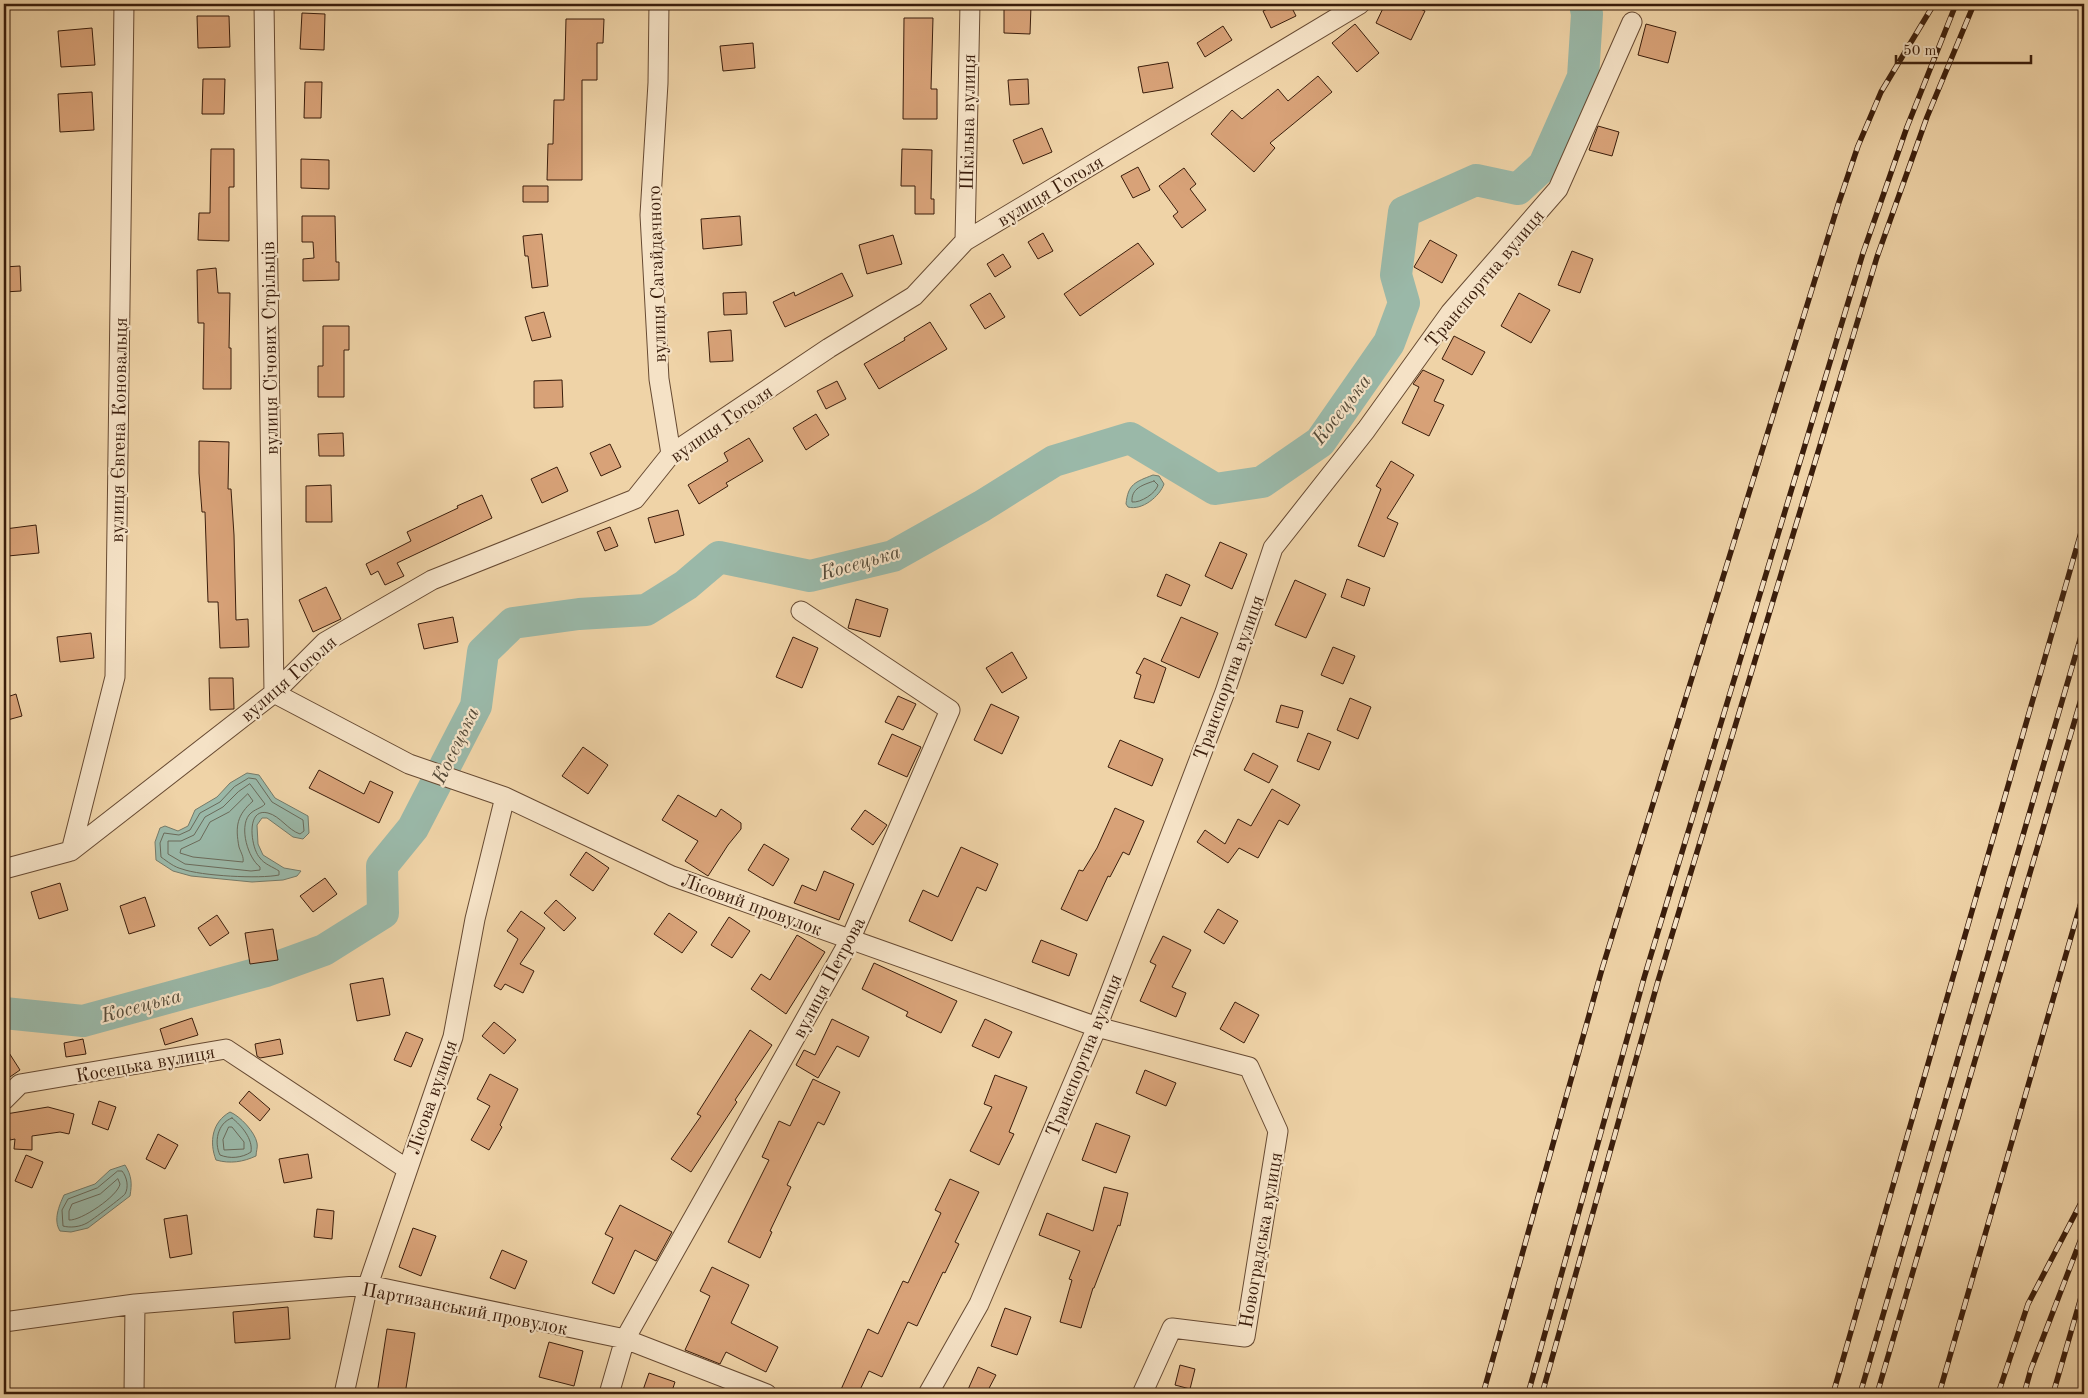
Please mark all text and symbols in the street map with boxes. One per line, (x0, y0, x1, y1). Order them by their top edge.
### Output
scale bar (1896, 32, 2030, 64)
text: 50 m (1903, 44, 1937, 59)
street label: Шкільна вулиця (959, 54, 980, 190)
street label: вулиця Гоголя (995, 153, 1108, 231)
street label: вулиця Сагайдачного (646, 185, 671, 363)
street label: Транспортна вулиця (1423, 207, 1549, 352)
street label: вулиця Січових Стрільців (260, 241, 283, 455)
street label: вулиця Євгена Коновальця (109, 317, 132, 543)
water label: Косецька (1309, 371, 1376, 450)
street label: вулиця Гоголя (668, 383, 777, 467)
water label: Косецька (817, 543, 903, 585)
street label: Транспортна вулиця (1192, 593, 1269, 763)
street label: вулиця Гоголя (238, 633, 341, 726)
water label: Косецька (429, 704, 484, 788)
street label: Лісовий провулок (678, 872, 825, 941)
street label: вулиця Петрова (790, 914, 870, 1042)
street label: Транспортна вулиця (1044, 972, 1127, 1140)
water label: Косецька (98, 987, 184, 1027)
street label: Лісова вулиця (405, 1038, 462, 1157)
street label: Косецька вулиця (74, 1044, 217, 1087)
street label: Новоградська вулиця (1238, 1151, 1287, 1330)
street label: Партизанський провулок (360, 1281, 569, 1340)

